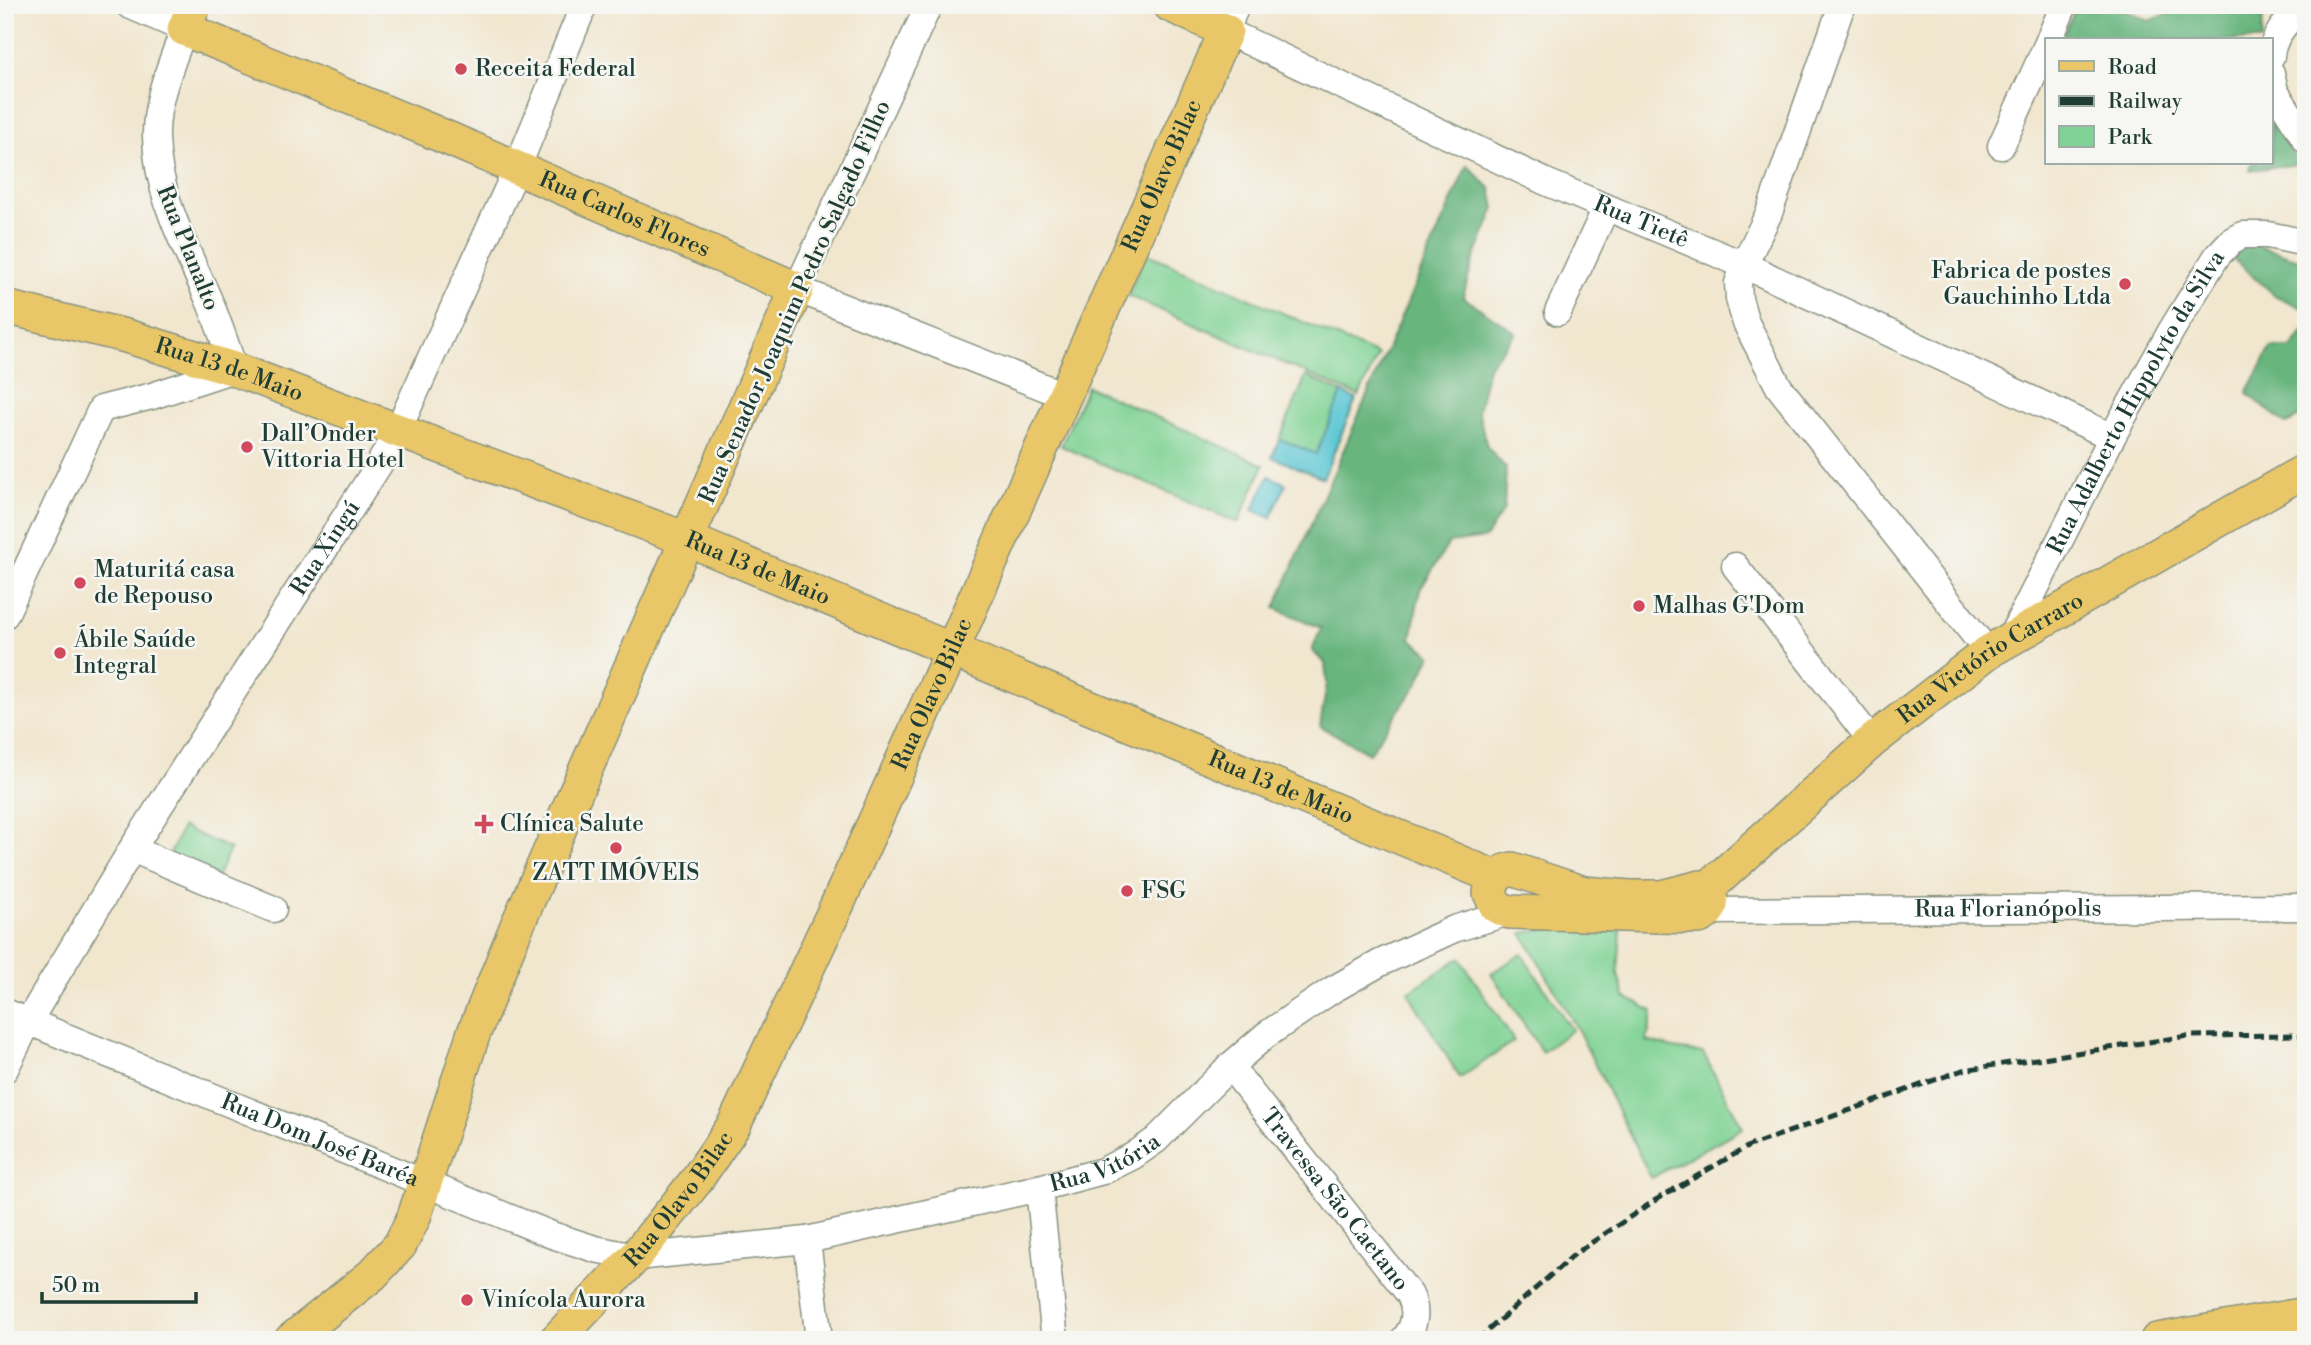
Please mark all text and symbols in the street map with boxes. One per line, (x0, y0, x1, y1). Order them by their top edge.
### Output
legend (2045, 38, 2272, 164)
place label: Receita Federal (475, 55, 636, 83)
text: Road (2108, 55, 2157, 81)
marker: Receita Federal (453, 61, 469, 77)
text: Railway (2108, 89, 2183, 115)
street label: Rua Olavo Bilac (1116, 95, 1208, 256)
street label: Rua Senador Joaquim Pedro Salgado Filho (693, 96, 897, 508)
text: Park (2108, 125, 2153, 151)
street label: Rua Carlos Flores (535, 165, 714, 264)
street label: Rua Planalto (150, 181, 226, 315)
street label: Rua Tietê (1590, 190, 1693, 254)
street label: Rua Adalberto Hippolyto da Silva (2041, 245, 2231, 559)
place label: Fabrica de postes Gauchinho Ltda (1931, 257, 2111, 311)
marker: Fabrica de postes Gauchinho Ltda (2117, 276, 2133, 292)
street label: Rua 13 de Maio (152, 332, 307, 408)
place label: Dall’Onder Vittoria Hotel (260, 420, 404, 474)
marker: Dall’Onder Vittoria Hotel (239, 439, 255, 455)
street label: Rua Xingú (285, 495, 366, 601)
street label: Rua 13 de Maio (681, 526, 835, 612)
place label: Maturitá casa de Repouso (94, 556, 235, 610)
marker: Maturitá casa de Repouso (72, 575, 88, 591)
street label: Rua Victório Carraro (1892, 586, 2089, 730)
place label: Malhas G'Dom (1653, 592, 1805, 620)
marker: Malhas G'Dom (1631, 598, 1647, 614)
street label: Rua Olavo Bilac (886, 613, 978, 775)
place label: Ábile Saúde Integral (73, 624, 196, 680)
marker: Ábile Saúde Integral (52, 645, 68, 661)
street label: Rua 13 de Maio (1204, 745, 1358, 830)
place label: Clínica Salute (500, 810, 644, 838)
marker: Clínica Salute (474, 814, 494, 834)
marker: ZATT IMÓVEIS (608, 840, 624, 856)
place label: ZATT IMÓVEIS (533, 856, 699, 887)
place label: FSG (1141, 877, 1186, 905)
marker: FSG (1119, 883, 1135, 899)
street label: Rua Florianópolis (1914, 894, 2102, 924)
street label: Rua Dom José Baréa (217, 1088, 423, 1193)
street label: Travessa São Caetano (1255, 1103, 1415, 1296)
street label: Rua Olavo Bilac (618, 1126, 740, 1274)
street label: Rua Vitória (1047, 1127, 1166, 1199)
scale bar (42, 1261, 196, 1305)
text: 50 m (52, 1273, 100, 1299)
place label: Vinícola Aurora (480, 1286, 646, 1314)
marker: Vinícola Aurora (459, 1292, 475, 1308)

